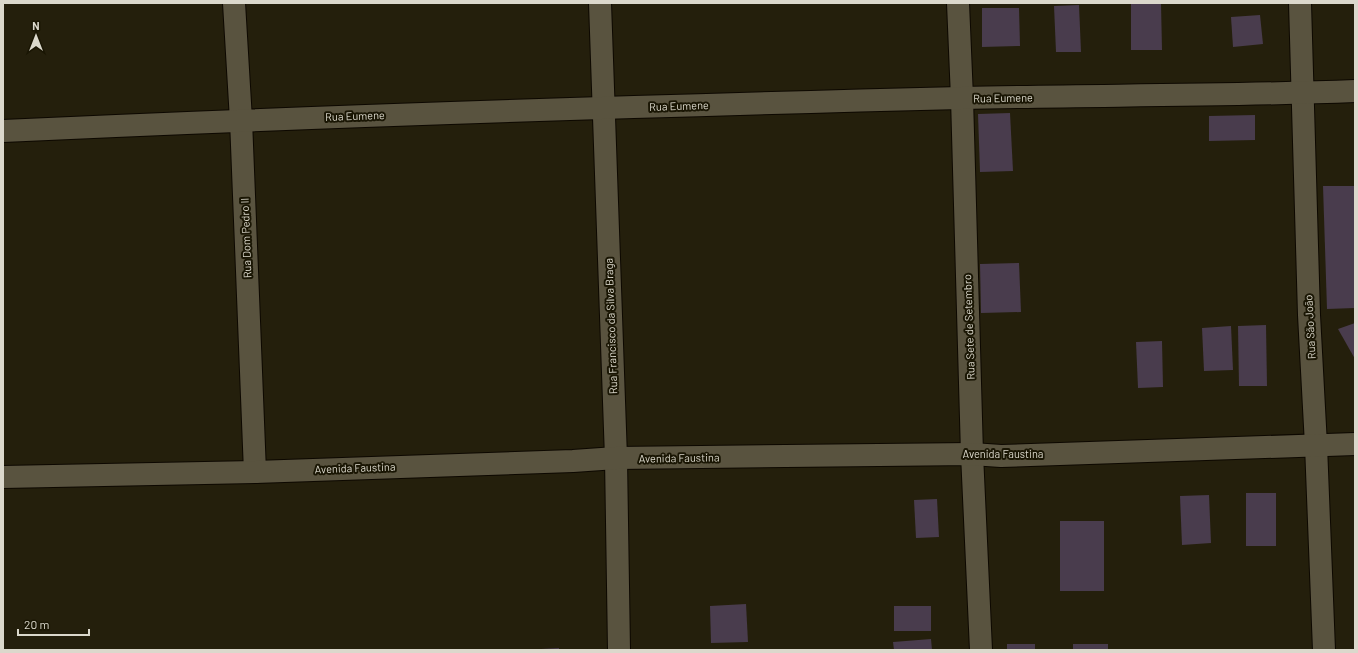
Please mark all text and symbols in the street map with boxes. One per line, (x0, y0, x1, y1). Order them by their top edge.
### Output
north arrow (16, 16, 56, 56)
text: N (32, 19, 40, 32)
street label: Rua Eumene (973, 90, 1033, 105)
street label: Rua Eumene (649, 98, 709, 113)
street label: Rua Eumene (325, 108, 385, 123)
street label: Rua Dom Pedro II (238, 198, 253, 279)
street label: Rua Francisco da Silva Braga (602, 258, 619, 394)
street label: Rua Sete de Setembro (960, 274, 977, 380)
street label: Rua São João (1301, 295, 1318, 360)
street label: Avenida Faustina (963, 447, 1043, 460)
street label: Avenida Faustina (638, 450, 720, 465)
street label: Avenida Faustina (314, 460, 396, 475)
scale bar (18, 611, 89, 637)
text: 20 m (24, 617, 50, 631)

